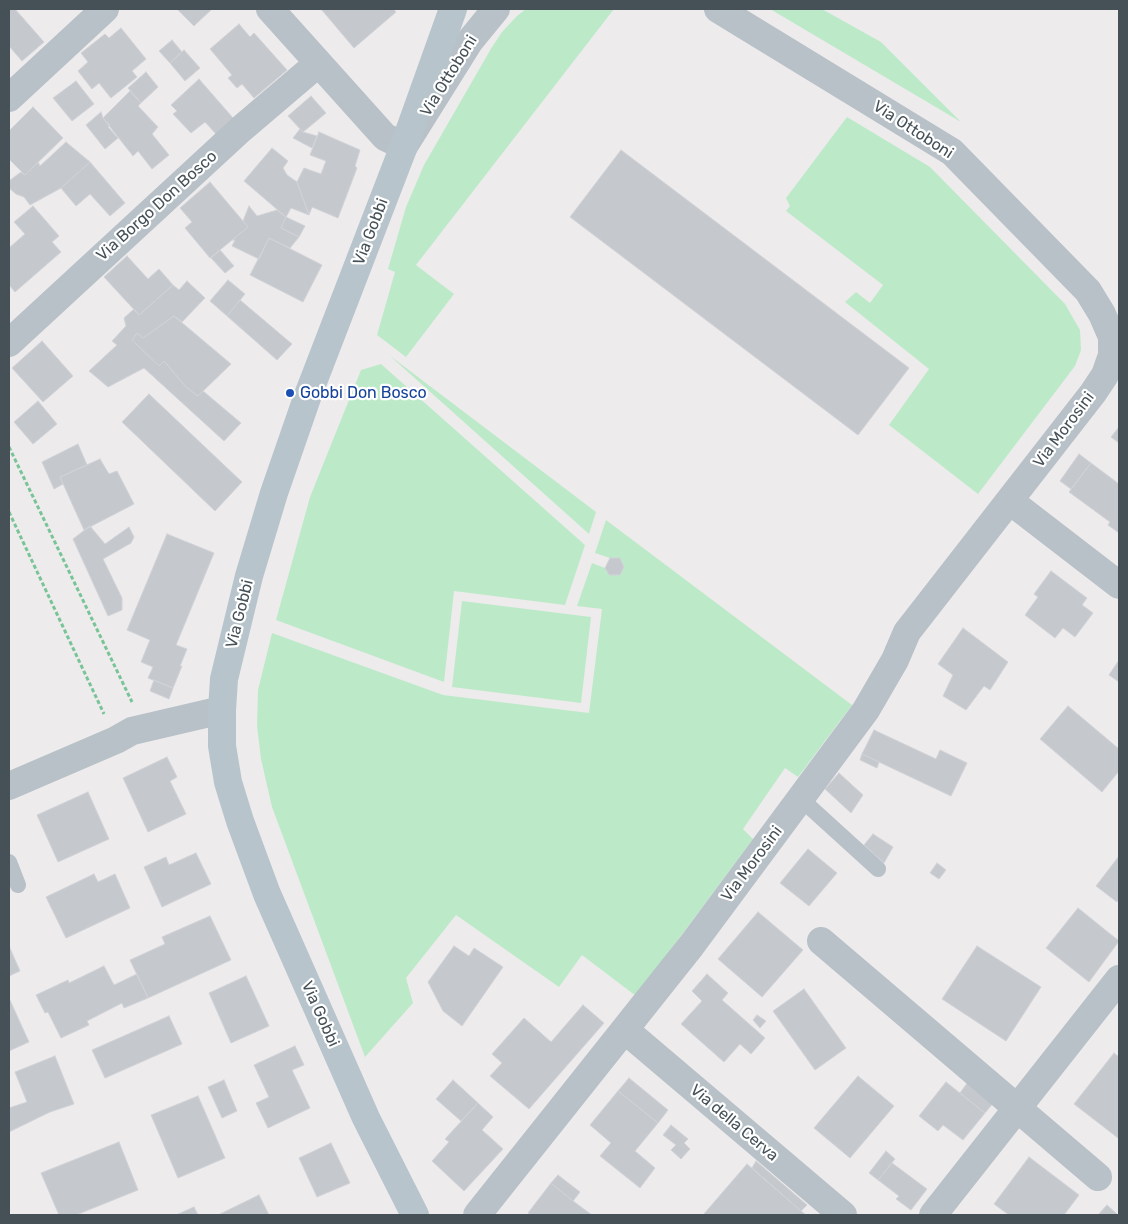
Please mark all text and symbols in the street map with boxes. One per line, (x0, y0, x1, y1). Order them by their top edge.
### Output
street label: Via Ottoboni (417, 32, 481, 120)
street label: Via Ottoboni (869, 97, 957, 163)
street label: Via Borgo Don Bosco (93, 147, 221, 265)
street label: Via Gobbi (349, 196, 393, 268)
place label: Gobbi Don Bosco (300, 383, 427, 403)
marker: Gobbi Don Bosco (284, 387, 296, 399)
street label: Via Morosini (1029, 388, 1099, 472)
street label: Via Gobbi (222, 578, 258, 650)
street label: Via Morosini (717, 822, 787, 906)
street label: Via Gobbi (297, 978, 343, 1050)
street label: Via della Cerva (686, 1081, 782, 1165)

